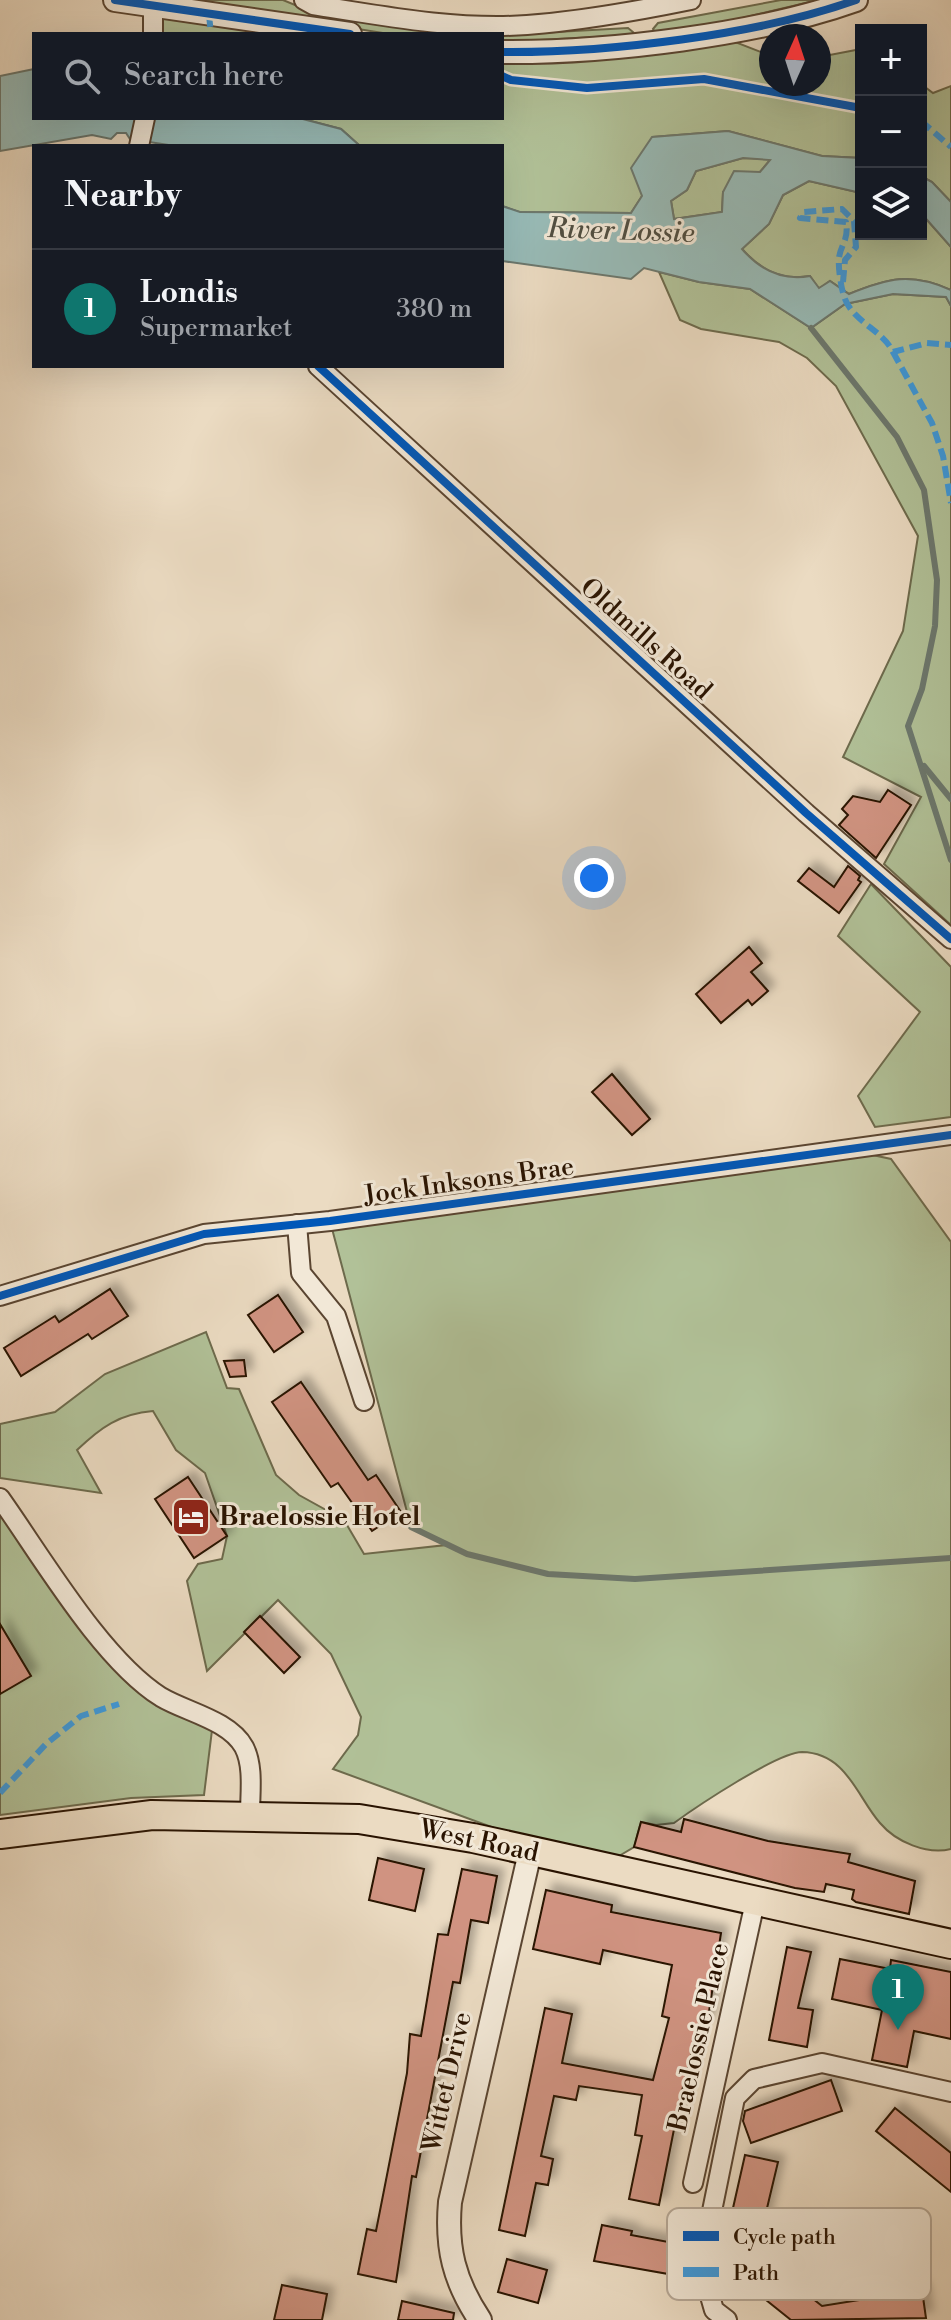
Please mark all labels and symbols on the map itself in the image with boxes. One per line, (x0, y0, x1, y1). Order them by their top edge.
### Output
north arrow (759, 24, 831, 96)
water label: River Lossie (546, 211, 695, 251)
street label: Oldmills Road (573, 571, 719, 707)
your location (574, 858, 614, 898)
street label: Jock Inksons Brae (361, 1150, 576, 1212)
hotel icon: Braelossie Hotel (170, 1496, 212, 1538)
place label: Braelossie Hotel (219, 1501, 421, 1533)
street label: West Road (415, 1813, 542, 1869)
street label: Braelossie Place (662, 1939, 736, 2135)
pin: 1 (872, 1964, 924, 2030)
street label: Wittet Drive (415, 2009, 479, 2156)
legend (667, 2208, 931, 2300)
text: Cycle path (733, 2224, 836, 2251)
text: Path (733, 2260, 779, 2287)

